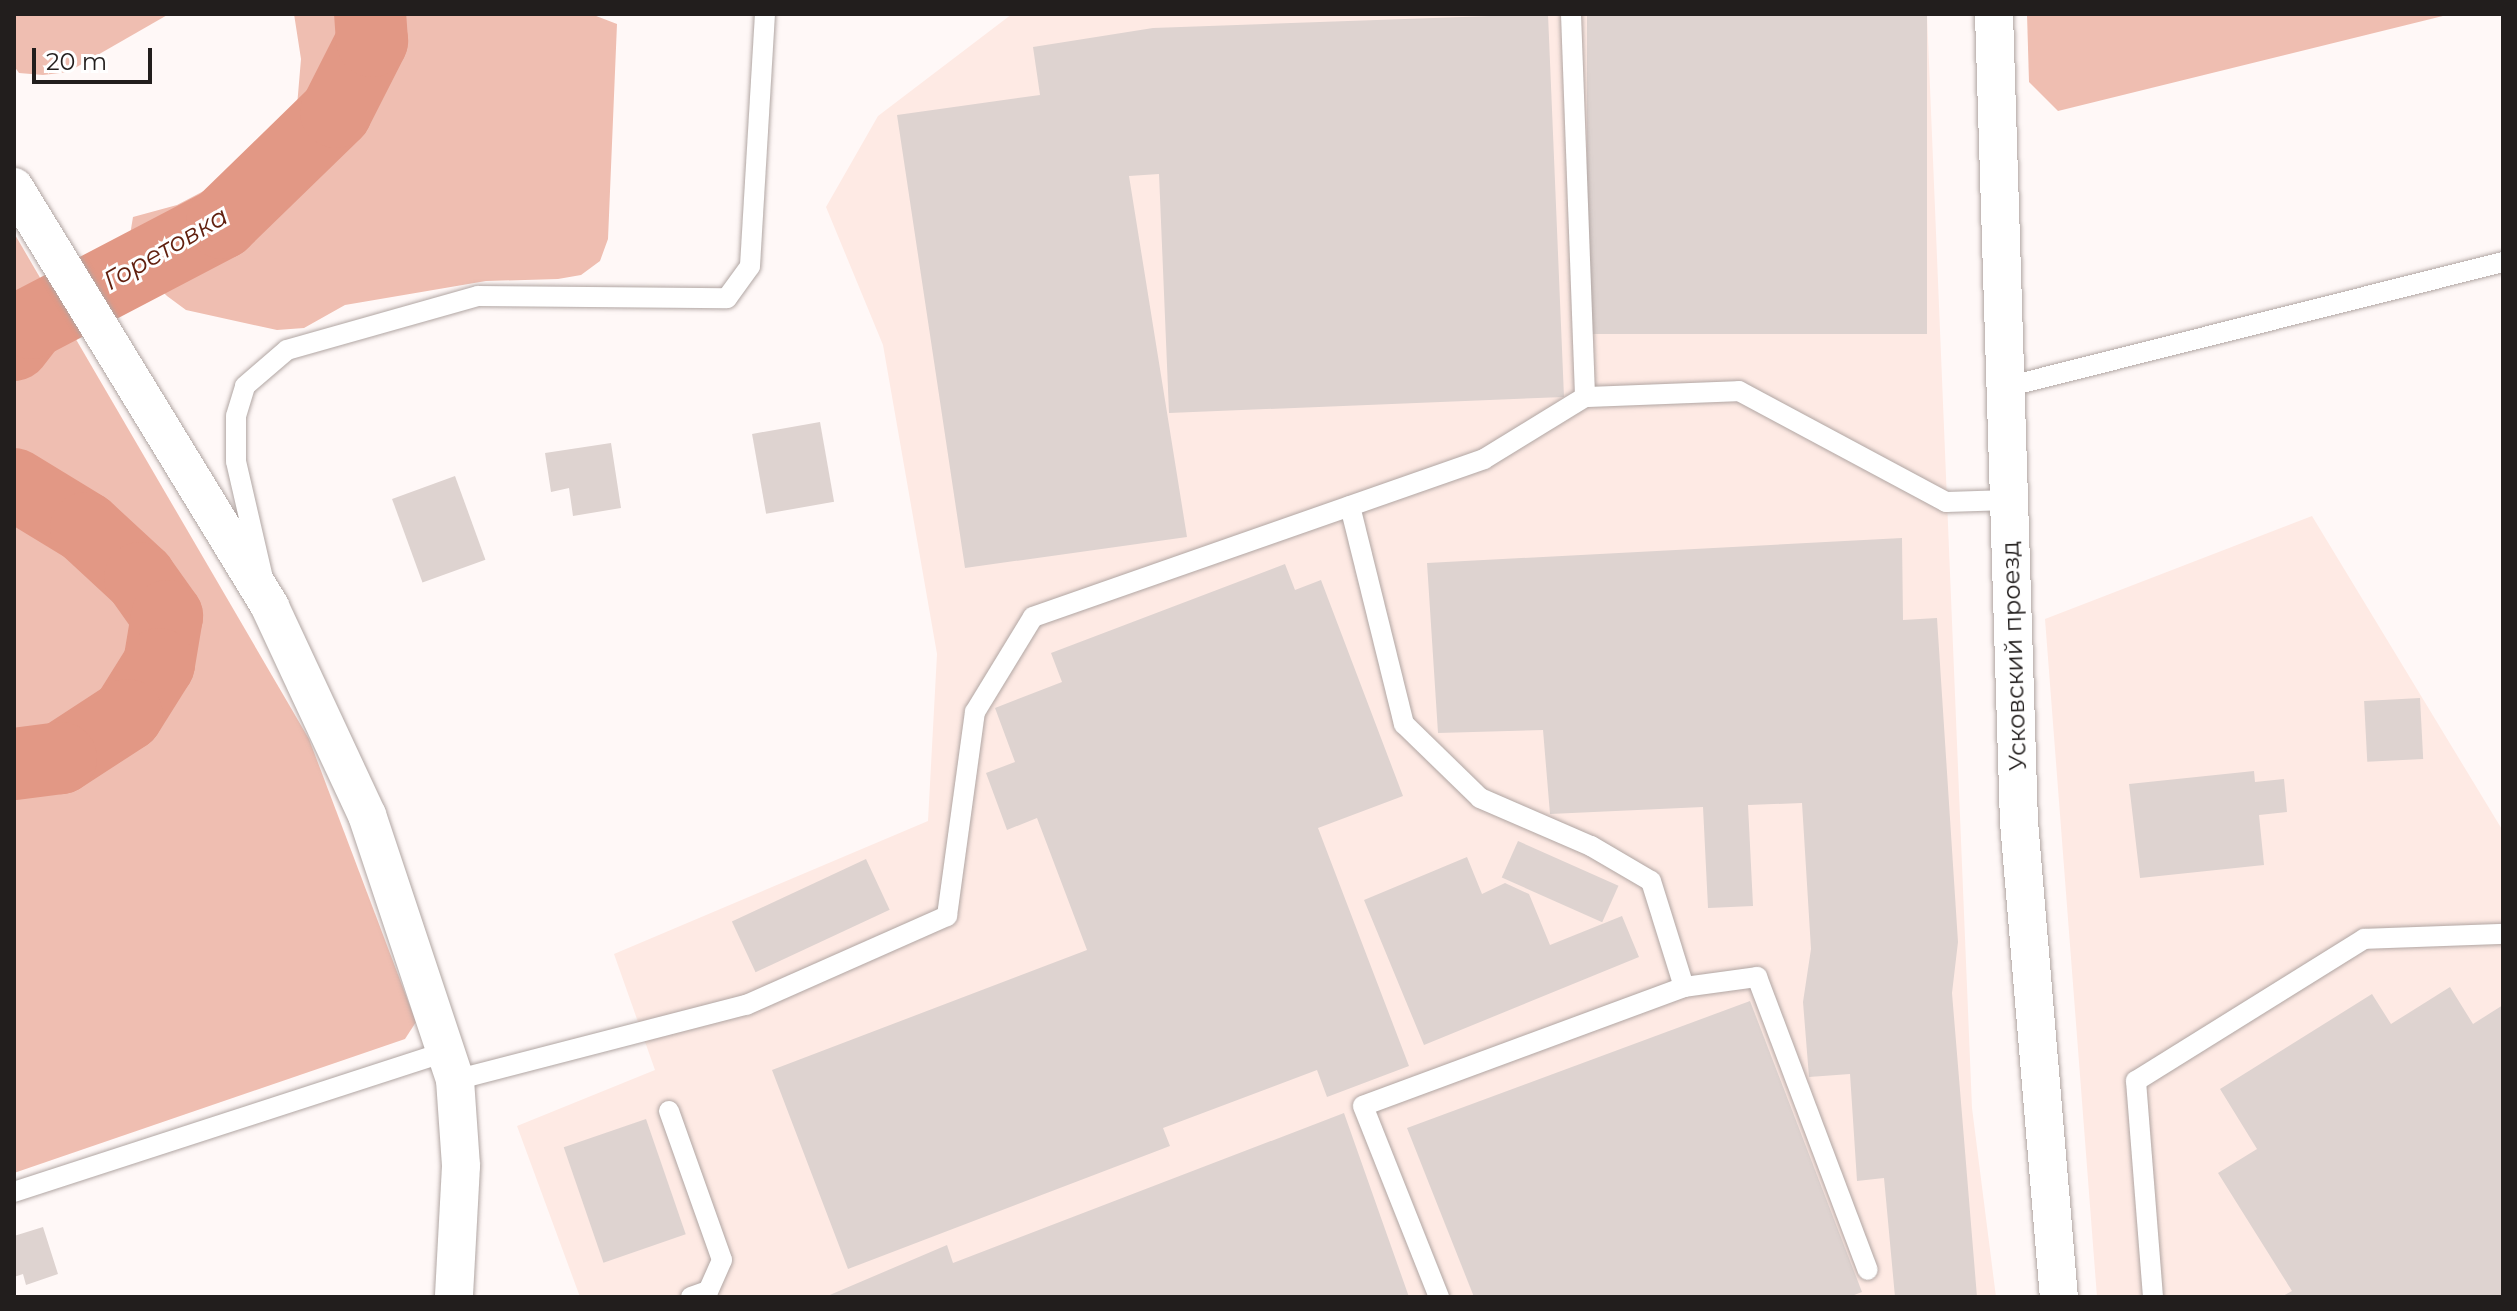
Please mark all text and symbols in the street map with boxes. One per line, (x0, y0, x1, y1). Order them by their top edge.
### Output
scale bar (36, 32, 156, 82)
text: 20 m (46, 47, 107, 76)
water label: Горетовка (98, 201, 234, 297)
street label: Усковский проезд (1996, 541, 2032, 771)

